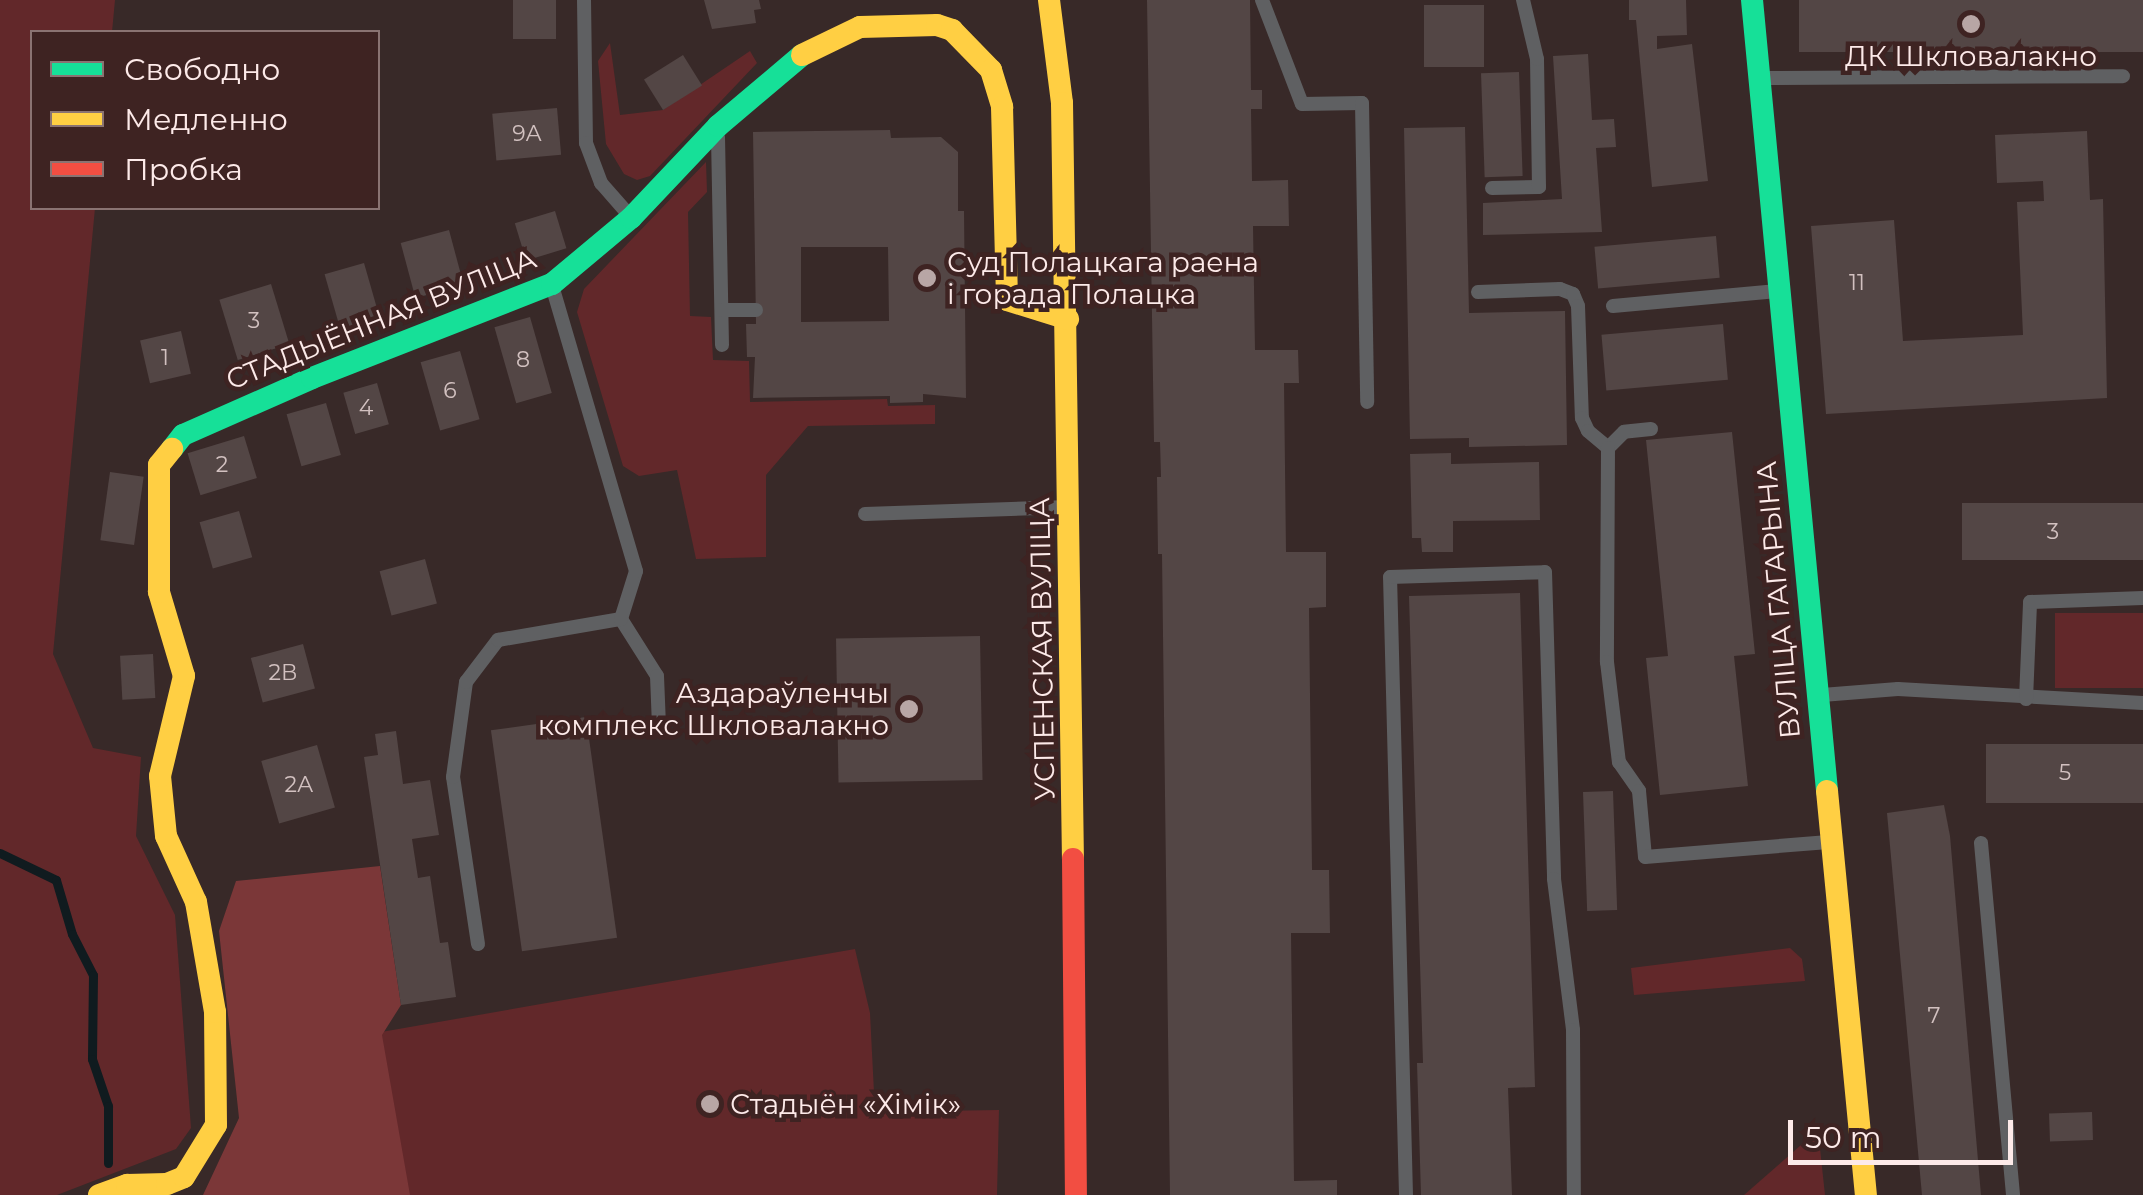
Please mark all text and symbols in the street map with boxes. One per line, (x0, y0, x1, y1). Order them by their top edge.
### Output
marker: ДК Шкловалакно (1960, 13, 1982, 35)
legend (30, 30, 380, 210)
place label: ДК Шкловалакно (1845, 39, 2097, 73)
text: Свободно (124, 51, 280, 88)
text: Медленно (124, 101, 288, 138)
house number: 9А (512, 121, 542, 147)
text: Пробка (124, 151, 243, 188)
street label: СТАДЫЁННАЯ ВУЛІЦА (221, 241, 541, 397)
place label: Суд Полацкага раена і горада Полацка (947, 245, 1259, 311)
marker: Суд Полацкага раена і горада Полацка (916, 267, 938, 289)
house number: 11 (1849, 270, 1865, 296)
house number: 3 (248, 308, 260, 334)
house number: 1 (161, 345, 169, 371)
house number: 8 (516, 347, 530, 373)
house number: 6 (443, 378, 457, 404)
house number: 4 (359, 395, 373, 421)
house number: 2 (216, 452, 228, 478)
street label: ВУЛІЦА ГАГАРЫНА (1749, 460, 1807, 740)
street label: УСПЕНСКАЯ ВУЛІЦА (1023, 497, 1061, 801)
house number: 3 (2047, 519, 2059, 545)
house number: 2В (269, 660, 297, 686)
place label: Аздараўленчы комплекс Шкловалакно (538, 676, 889, 742)
marker: Аздараўленчы комплекс Шкловалакно (898, 698, 920, 720)
house number: 5 (2059, 760, 2071, 786)
house number: 2А (285, 772, 313, 798)
house number: 7 (1928, 1003, 1940, 1029)
place label: Стадыён «Хімік» (730, 1087, 961, 1121)
marker: Стадыён «Хімік» (699, 1093, 721, 1115)
scale bar (1793, 1100, 2018, 1162)
text: 50 m (1805, 1119, 1882, 1156)

